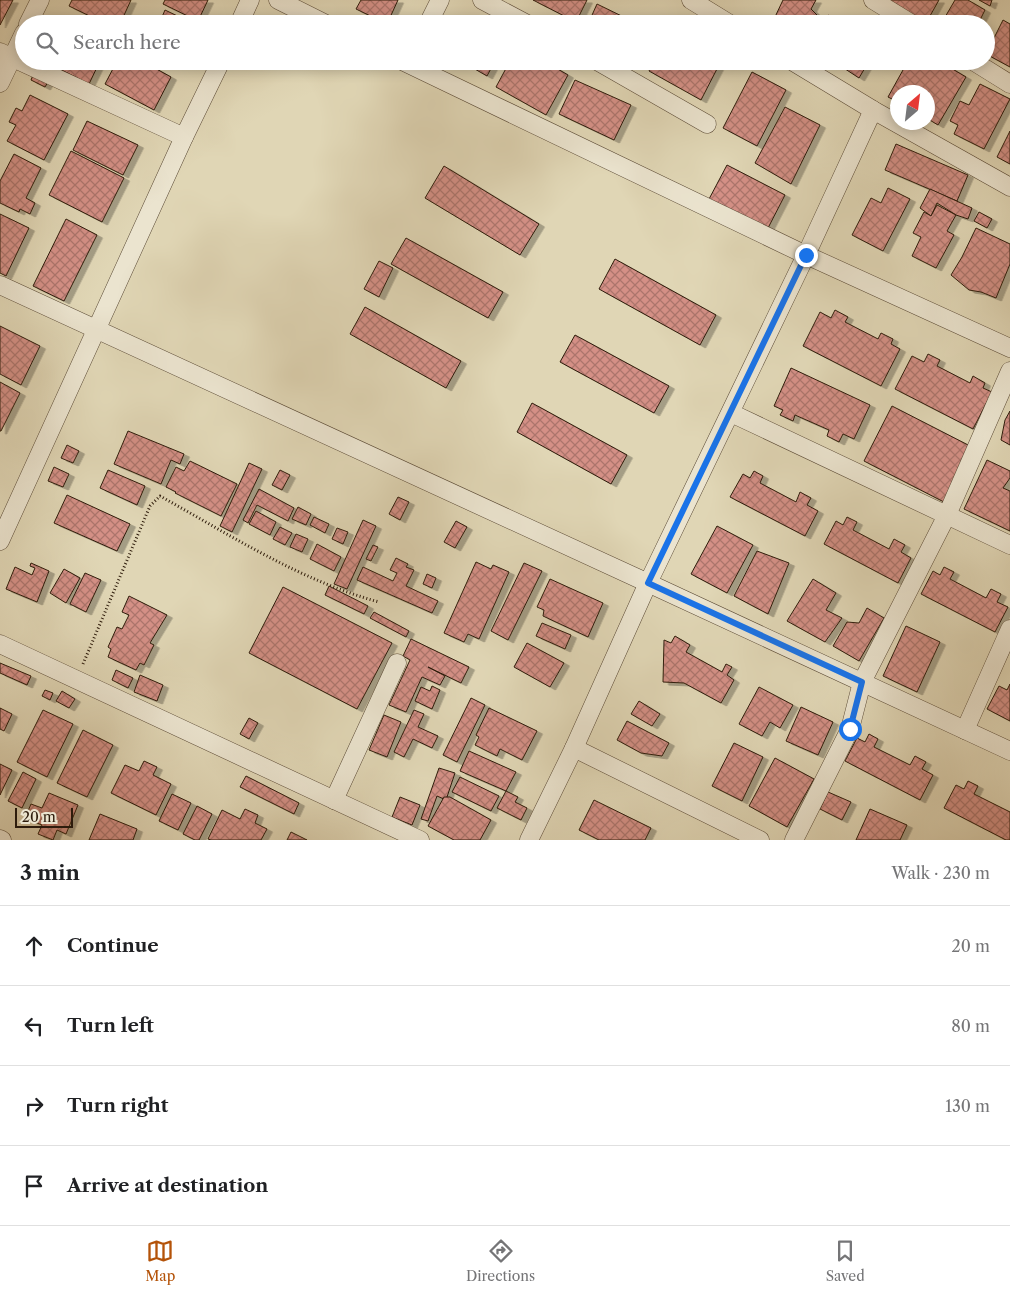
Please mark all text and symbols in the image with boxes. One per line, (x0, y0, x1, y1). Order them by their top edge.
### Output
search box (15, 15, 995, 70)
icon: search (33, 29, 61, 57)
text: Search here (73, 31, 181, 54)
north arrow (890, 85, 935, 130)
route end (795, 244, 818, 267)
route start (839, 718, 862, 741)
scale bar (15, 805, 72, 828)
text: 20 m (22, 808, 56, 826)
text: 3 min (20, 860, 80, 885)
text: Walk · 230 m (891, 863, 990, 883)
icon: ahead (20, 932, 48, 960)
text: Continue (67, 934, 159, 957)
text: 20 m (951, 936, 990, 956)
icon: left (20, 1012, 48, 1040)
text: Turn left (67, 1014, 154, 1037)
text: 80 m (951, 1016, 990, 1036)
icon: right (20, 1092, 48, 1120)
text: Turn right (67, 1094, 168, 1117)
text: 130 m (945, 1096, 990, 1116)
icon: arrive (20, 1172, 48, 1200)
text: Arrive at destination (67, 1174, 268, 1197)
tab: Map (145, 1237, 175, 1285)
tab: Directions (466, 1237, 535, 1285)
tab: Saved (826, 1237, 865, 1285)

